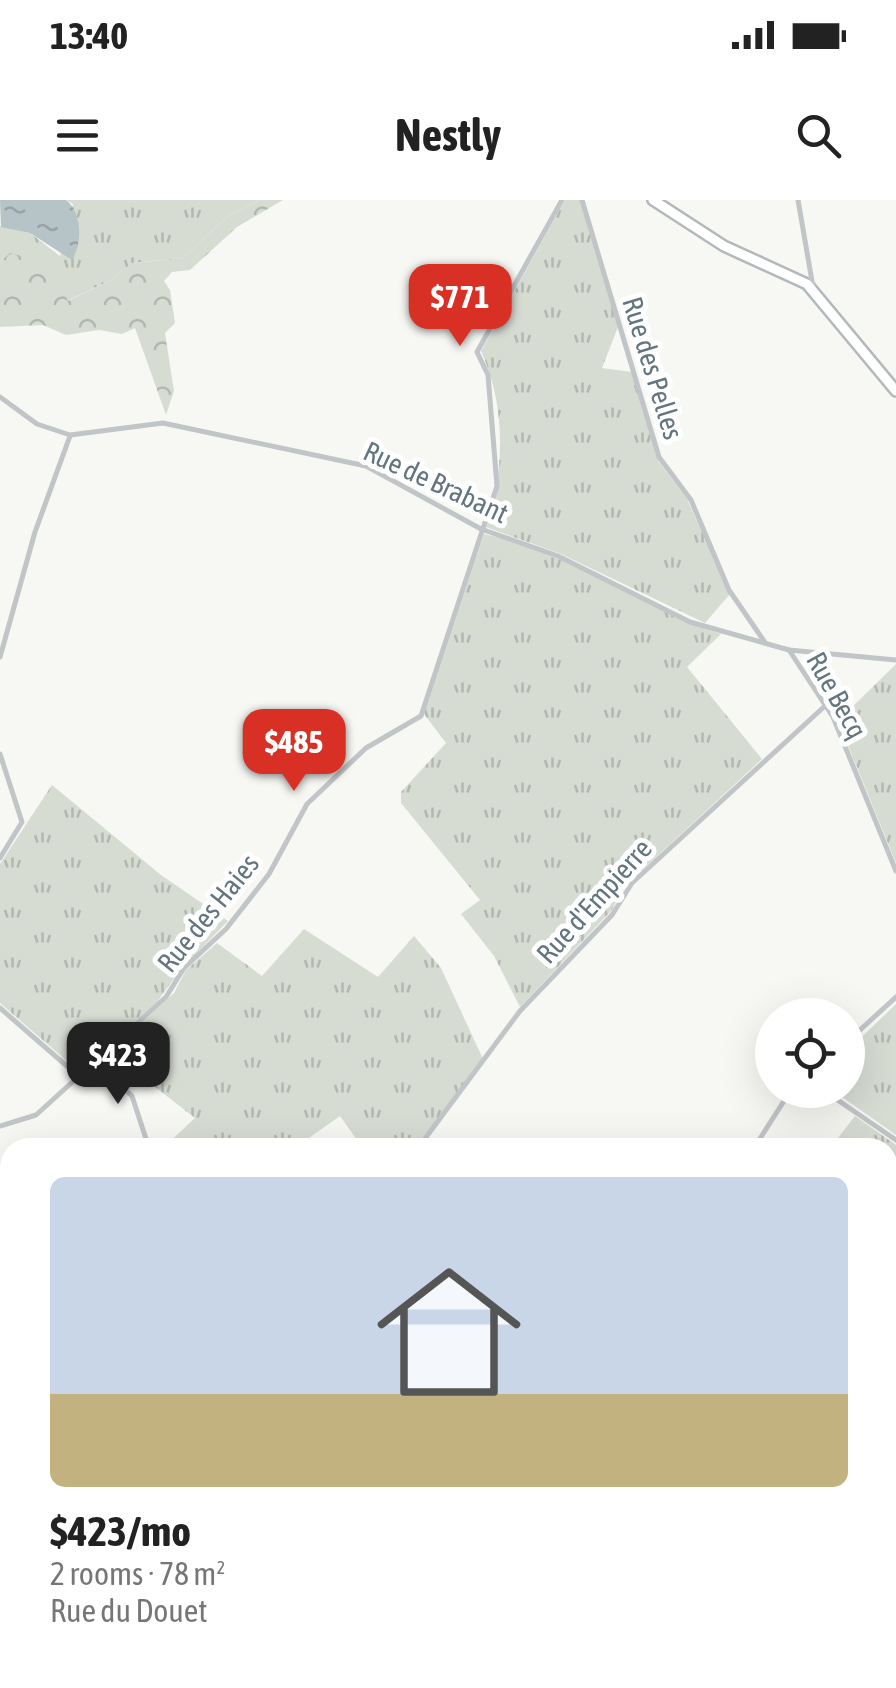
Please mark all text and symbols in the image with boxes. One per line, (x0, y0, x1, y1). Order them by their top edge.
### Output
text: 13:40 (50, 14, 128, 57)
icon: menu (50, 108, 105, 163)
icon: search (791, 108, 846, 163)
text: Nestly (395, 109, 501, 161)
pin: $771 (401, 264, 519, 349)
text: $771 (431, 278, 489, 315)
street label: Rue des Pelles (616, 293, 690, 443)
street label: Rue de Brabant (359, 435, 513, 529)
street label: Rue Becq (800, 646, 874, 744)
pin: $485 (235, 709, 353, 794)
text: $485 (265, 723, 323, 760)
street label: Rue d'Empierre (530, 832, 658, 970)
street label: Rue des Haies (151, 848, 265, 978)
map controls (755, 998, 865, 1108)
button: locate (755, 998, 865, 1108)
pin: $423 (59, 1022, 177, 1107)
text: $423 (89, 1036, 147, 1073)
icon: home (359, 1242, 539, 1422)
text: $423/mo (50, 1507, 191, 1555)
text: 2 rooms · 78 m² (50, 1555, 225, 1592)
text: Rue du Douet (50, 1592, 208, 1629)

